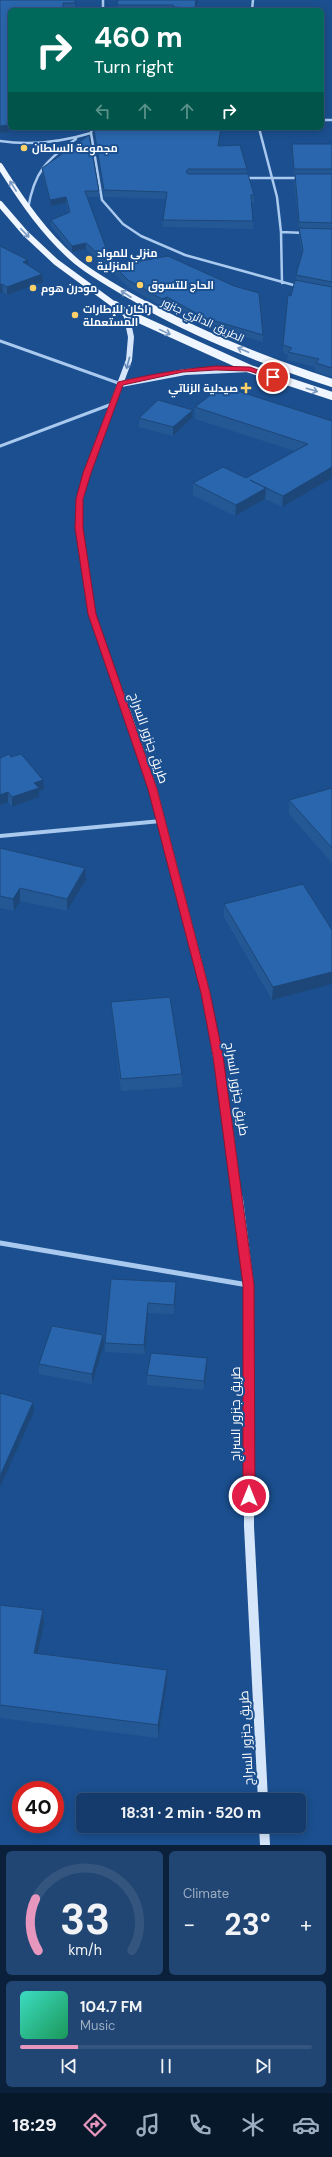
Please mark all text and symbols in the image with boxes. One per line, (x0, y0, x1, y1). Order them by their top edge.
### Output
text: 460 m (94, 19, 183, 56)
icon: right (28, 24, 80, 76)
text: Turn right (94, 55, 174, 79)
icon: left (92, 100, 114, 122)
icon: ahead (134, 100, 156, 122)
icon: ahead (176, 100, 198, 122)
icon: right (218, 100, 240, 122)
place label: مجموعة السلطان (32, 141, 118, 156)
marker: مجموعة السلطان (19, 143, 29, 153)
one-way arrow (9, 181, 17, 192)
one-way arrow (21, 228, 30, 238)
place label: منزلي للمواد المنزلية (97, 246, 158, 273)
marker: منزلي للمواد المنزلية (84, 254, 94, 264)
place label: الحاج للتسوق (148, 278, 214, 293)
marker: الحاج للتسوق (135, 280, 145, 290)
place label: مودرن هوم (41, 281, 97, 296)
marker: مودرن هوم (28, 283, 38, 293)
one-way arrow (120, 289, 132, 297)
street label: الطريق الدائري جنزور (158, 294, 247, 347)
place label: راكان للإطارات المستعملة (83, 302, 151, 329)
marker: راكان للإطارات المستعملة (70, 310, 80, 320)
one-way arrow (159, 329, 171, 336)
one-way arrow (237, 346, 249, 354)
one-way arrow (123, 356, 131, 369)
pin (256, 360, 290, 394)
icon: arrive (262, 366, 284, 388)
place label: صيدلية الزناتي (168, 381, 238, 398)
marker: صيدلية الزناتي (241, 383, 251, 393)
one-way arrow (305, 387, 318, 394)
street label: طريق جنزور السراج (125, 690, 173, 786)
street label: طريق جنزور السراج (221, 1041, 253, 1137)
street label: طريق جنزور السراج (227, 1366, 244, 1462)
position arrow (228, 1475, 270, 1517)
street label: طريق جنزور السراج (235, 1690, 257, 1786)
speed limit sign: 40 (12, 1781, 64, 1833)
text: 18:31 · 2 min · 520 m (121, 1803, 261, 1823)
text: Climate (183, 1885, 229, 1902)
text: 33 (59, 1893, 110, 1947)
text: 23° (224, 1905, 271, 1944)
text: − (183, 1910, 195, 1939)
text: + (300, 1910, 312, 1939)
text: km/h (68, 1941, 101, 1959)
text: 104.7 FM (80, 1997, 142, 2017)
text: Music (80, 2017, 115, 2034)
icon: previous (58, 2055, 80, 2077)
icon: pause (155, 2055, 177, 2077)
icon: next (252, 2055, 274, 2077)
icon: directions (81, 2111, 109, 2139)
icon: music (134, 2111, 162, 2139)
icon: phone (186, 2111, 214, 2139)
icon: climate (239, 2111, 267, 2139)
icon: car (292, 2111, 320, 2139)
text: 18:29 (12, 2113, 57, 2137)

